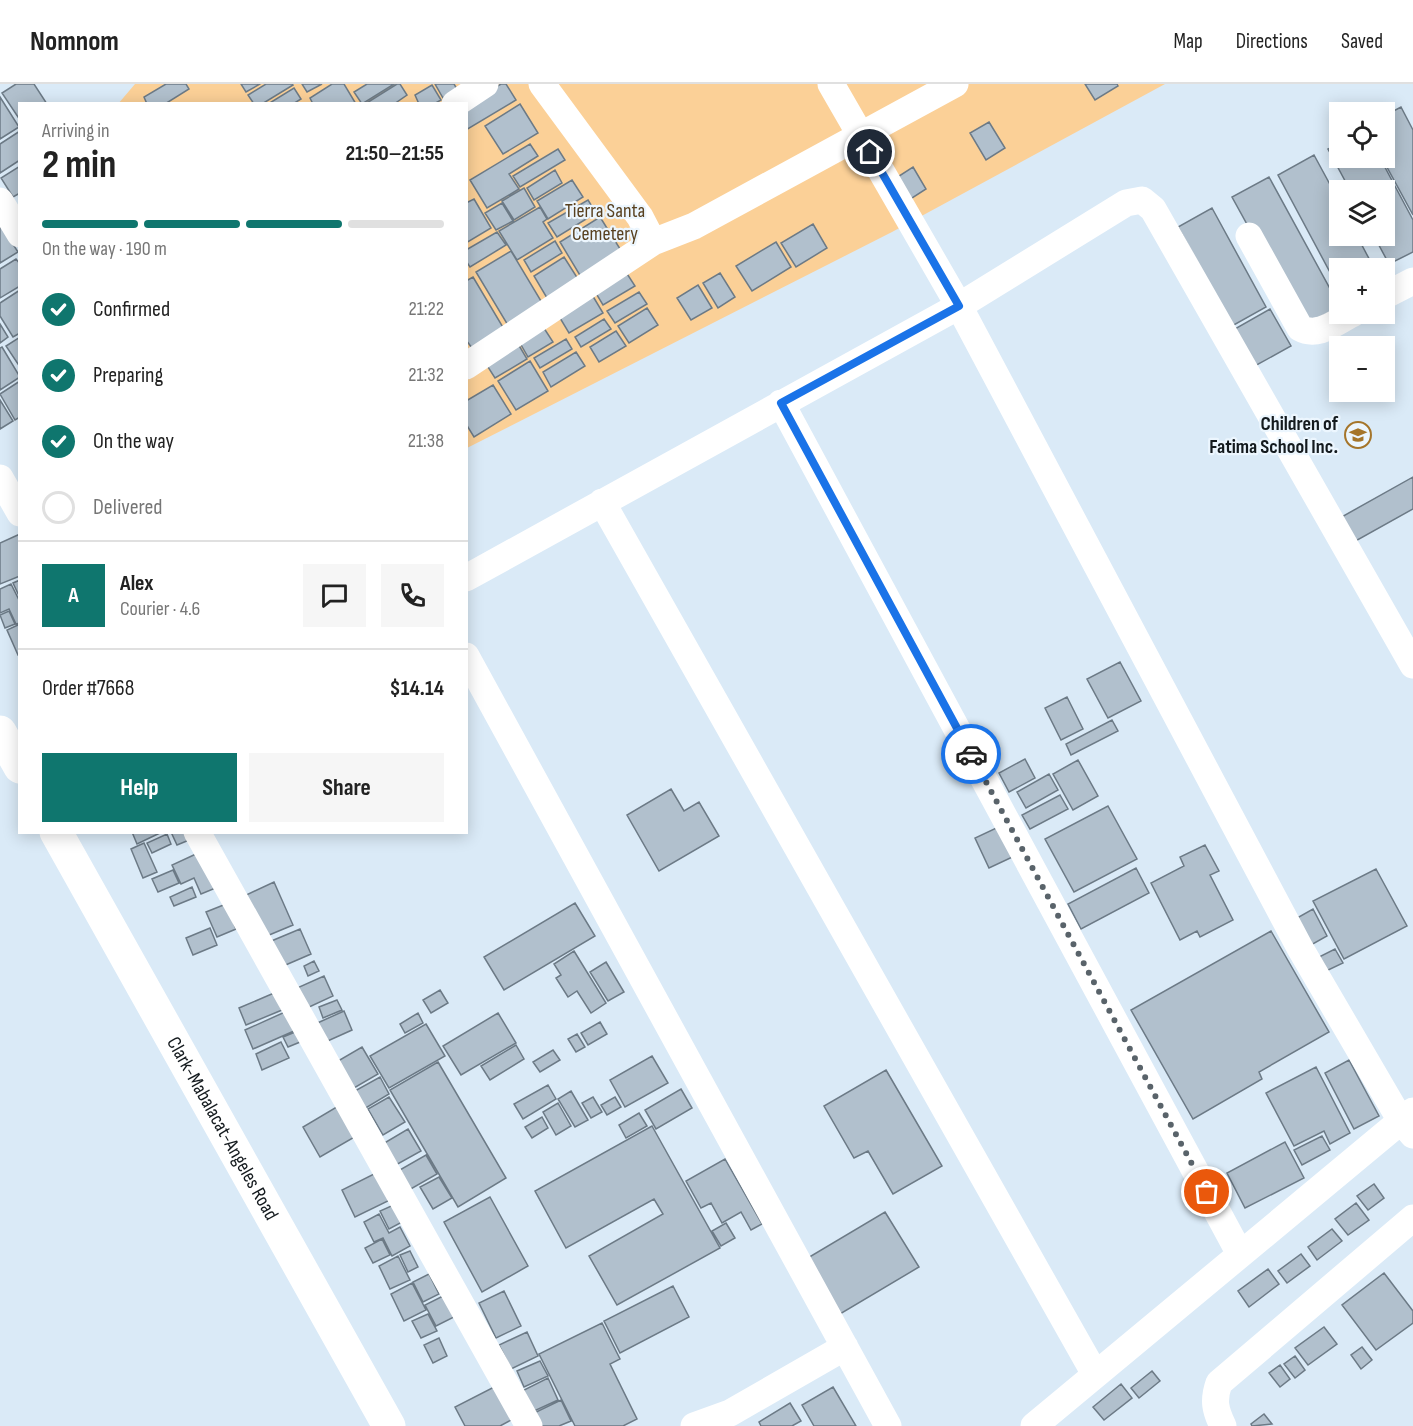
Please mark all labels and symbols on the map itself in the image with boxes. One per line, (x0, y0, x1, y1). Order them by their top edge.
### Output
pin (844, 126, 895, 177)
park label: Tierra Santa Cemetery (565, 199, 645, 246)
place label: Children of Fatima School Inc. (1209, 412, 1339, 459)
school or university icon: Children of Fatima School Inc. (1343, 420, 1373, 450)
courier (941, 724, 1001, 784)
street label: Clark-Mabalacat-Angeles Road (161, 1033, 283, 1224)
pin (1181, 1166, 1232, 1217)

